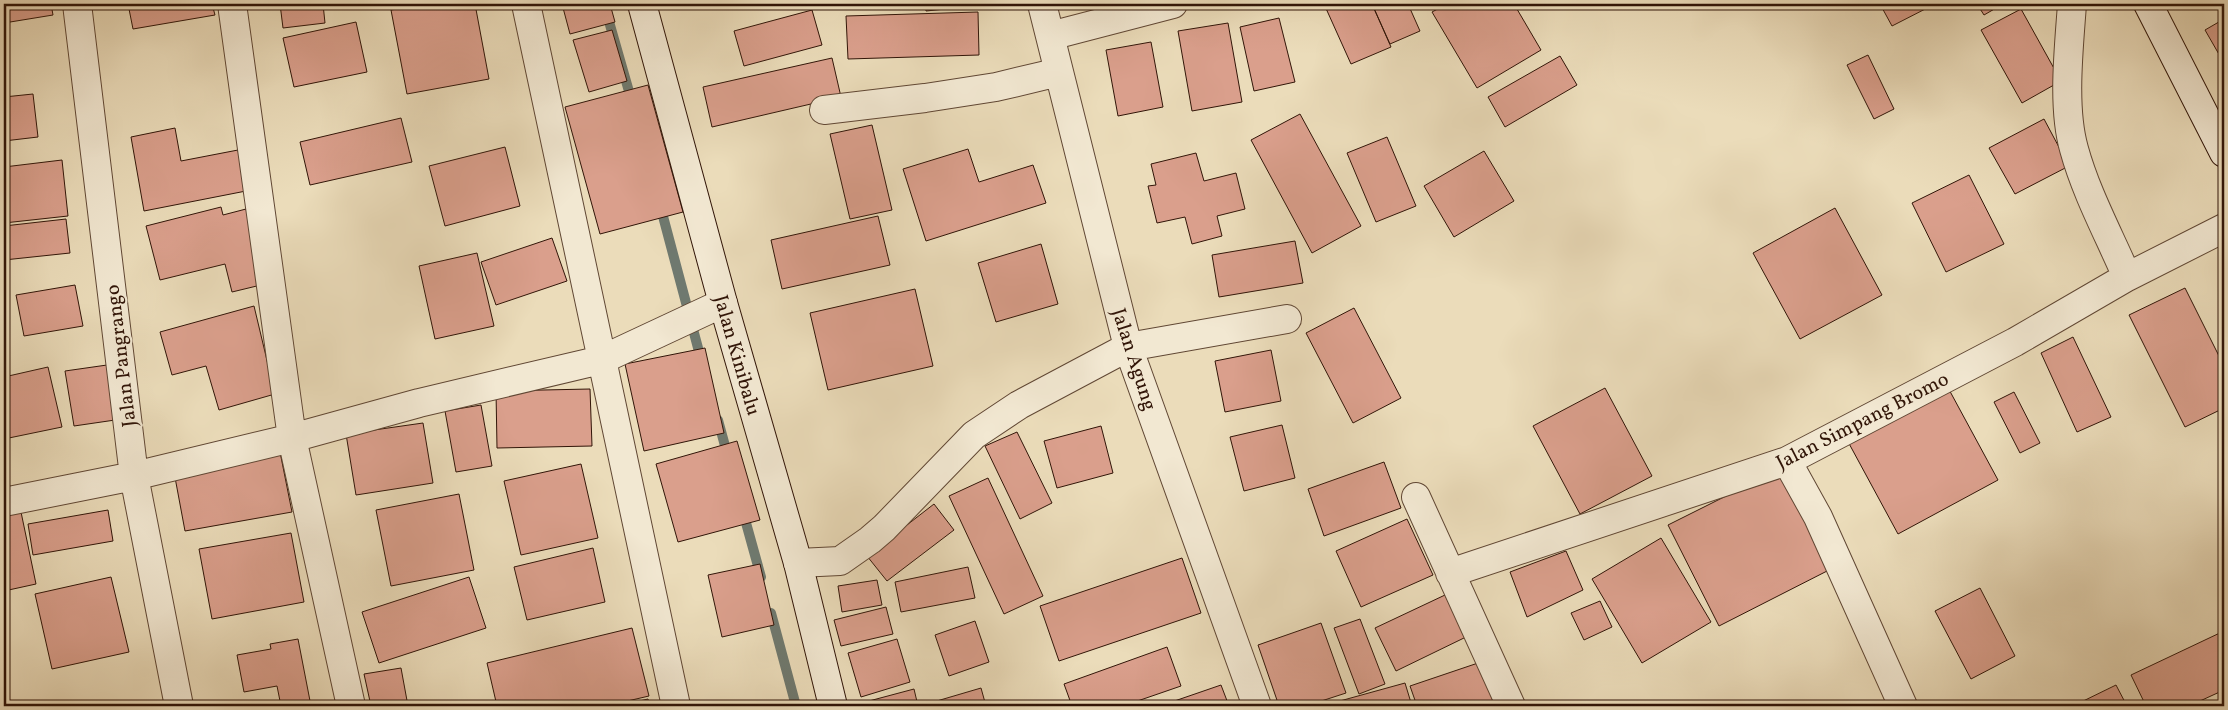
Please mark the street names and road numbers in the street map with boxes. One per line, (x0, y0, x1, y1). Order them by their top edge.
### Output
street label: Jalan Pangrango (99, 283, 145, 429)
street label: Jalan Kinibalu (706, 292, 767, 419)
street label: Jalan Agung (1103, 305, 1163, 414)
street label: Jalan Simpang Bromo (1772, 366, 1954, 478)

